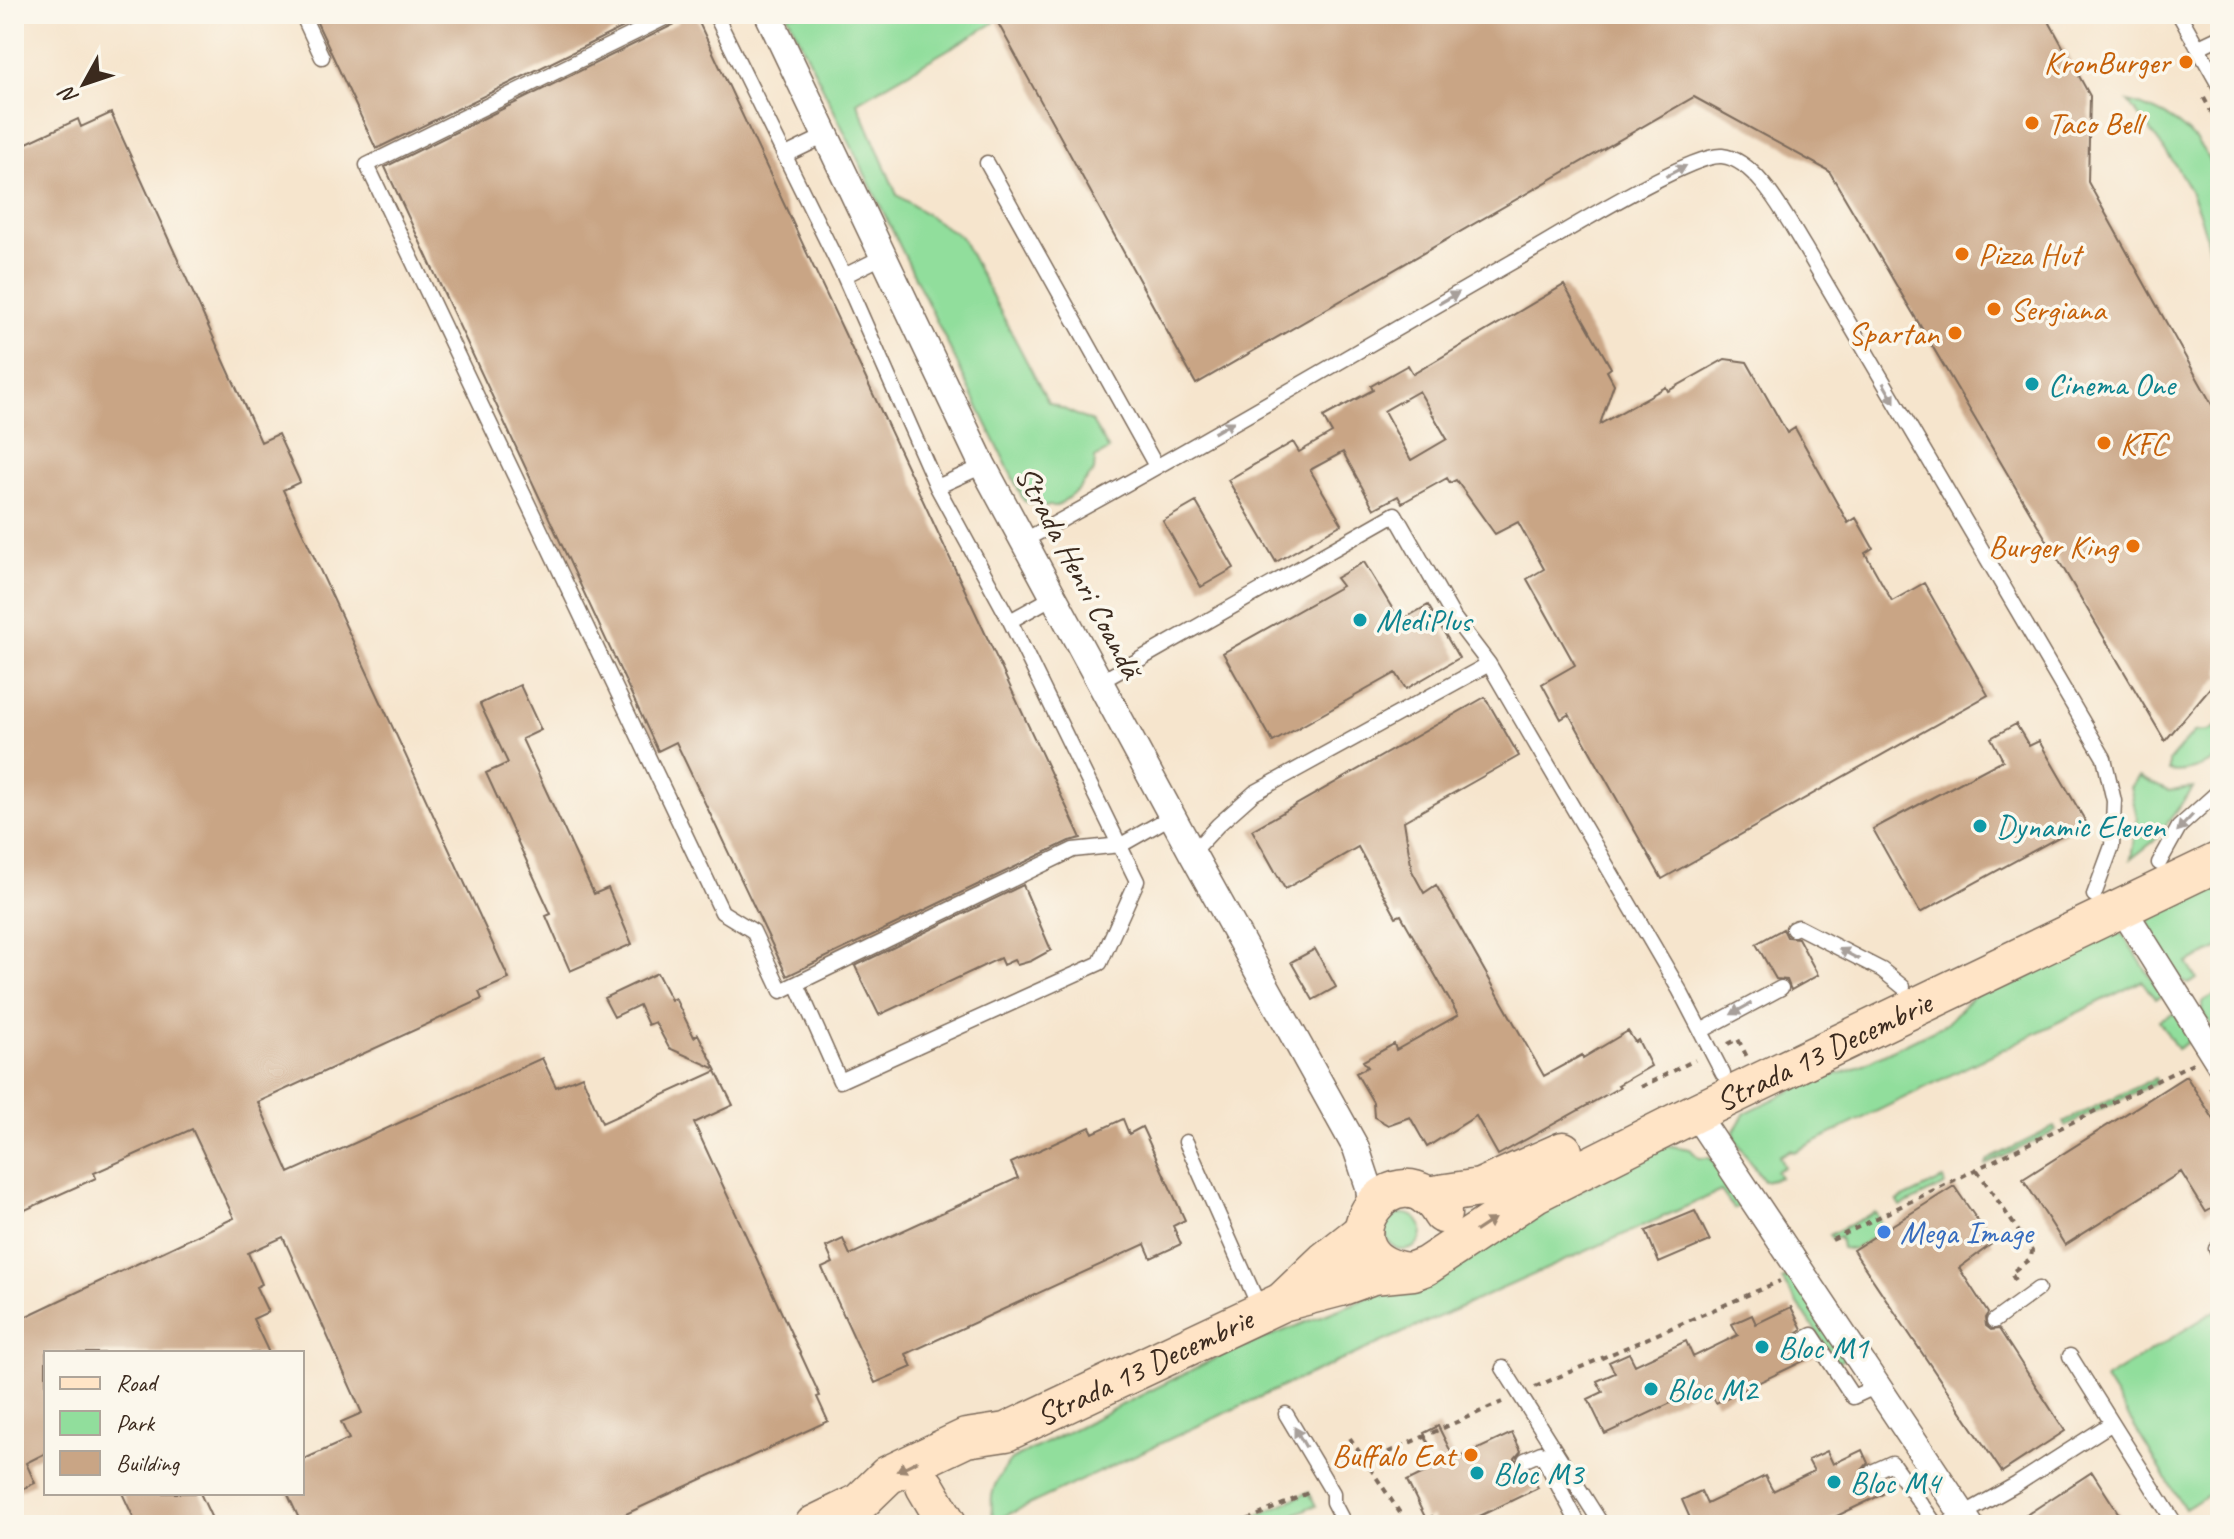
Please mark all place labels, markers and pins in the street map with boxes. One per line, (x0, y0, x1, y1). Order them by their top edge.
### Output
place label: KronBurger (2044, 42, 2172, 83)
marker: KronBurger (2177, 53, 2195, 71)
place label: Taco Bell (2048, 103, 2147, 144)
marker: Taco Bell (2023, 114, 2041, 132)
place label: Pizza Hut (1978, 234, 2085, 275)
marker: Pizza Hut (1953, 245, 1971, 263)
place label: Sergiana (2010, 289, 2108, 330)
marker: Sergiana (1985, 300, 2003, 318)
place label: Spartan (1848, 313, 1941, 354)
marker: Spartan (1946, 324, 1964, 342)
place label: Cinema One (2048, 364, 2178, 405)
marker: Cinema One (2023, 375, 2041, 393)
place label: KFC (2120, 423, 2170, 464)
marker: KFC (2095, 434, 2113, 452)
place label: Burger King (1988, 526, 2120, 567)
marker: Burger King (2124, 537, 2142, 555)
place label: MediPlus (1376, 600, 1474, 641)
marker: MediPlus (1351, 611, 1369, 629)
place label: Dynamic Eleven (1996, 806, 2167, 847)
marker: Dynamic Eleven (1971, 817, 1989, 835)
place label: Mega Image (1900, 1212, 2035, 1253)
marker: Mega Image (1875, 1223, 1893, 1241)
place label: Bloc M1 (1778, 1327, 1870, 1368)
marker: Bloc M1 (1753, 1338, 1771, 1356)
place label: Bloc M2 (1667, 1369, 1760, 1410)
marker: Bloc M2 (1642, 1380, 1660, 1398)
place label: Buffalo Eat (1332, 1435, 1458, 1476)
marker: Buffalo Eat (1462, 1446, 1480, 1464)
place label: Bloc M3 (1493, 1453, 1586, 1494)
place label: Bloc M4 (1850, 1462, 1944, 1503)
marker: Bloc M3 (1468, 1464, 1486, 1482)
marker: Bloc M4 (1825, 1473, 1843, 1491)

